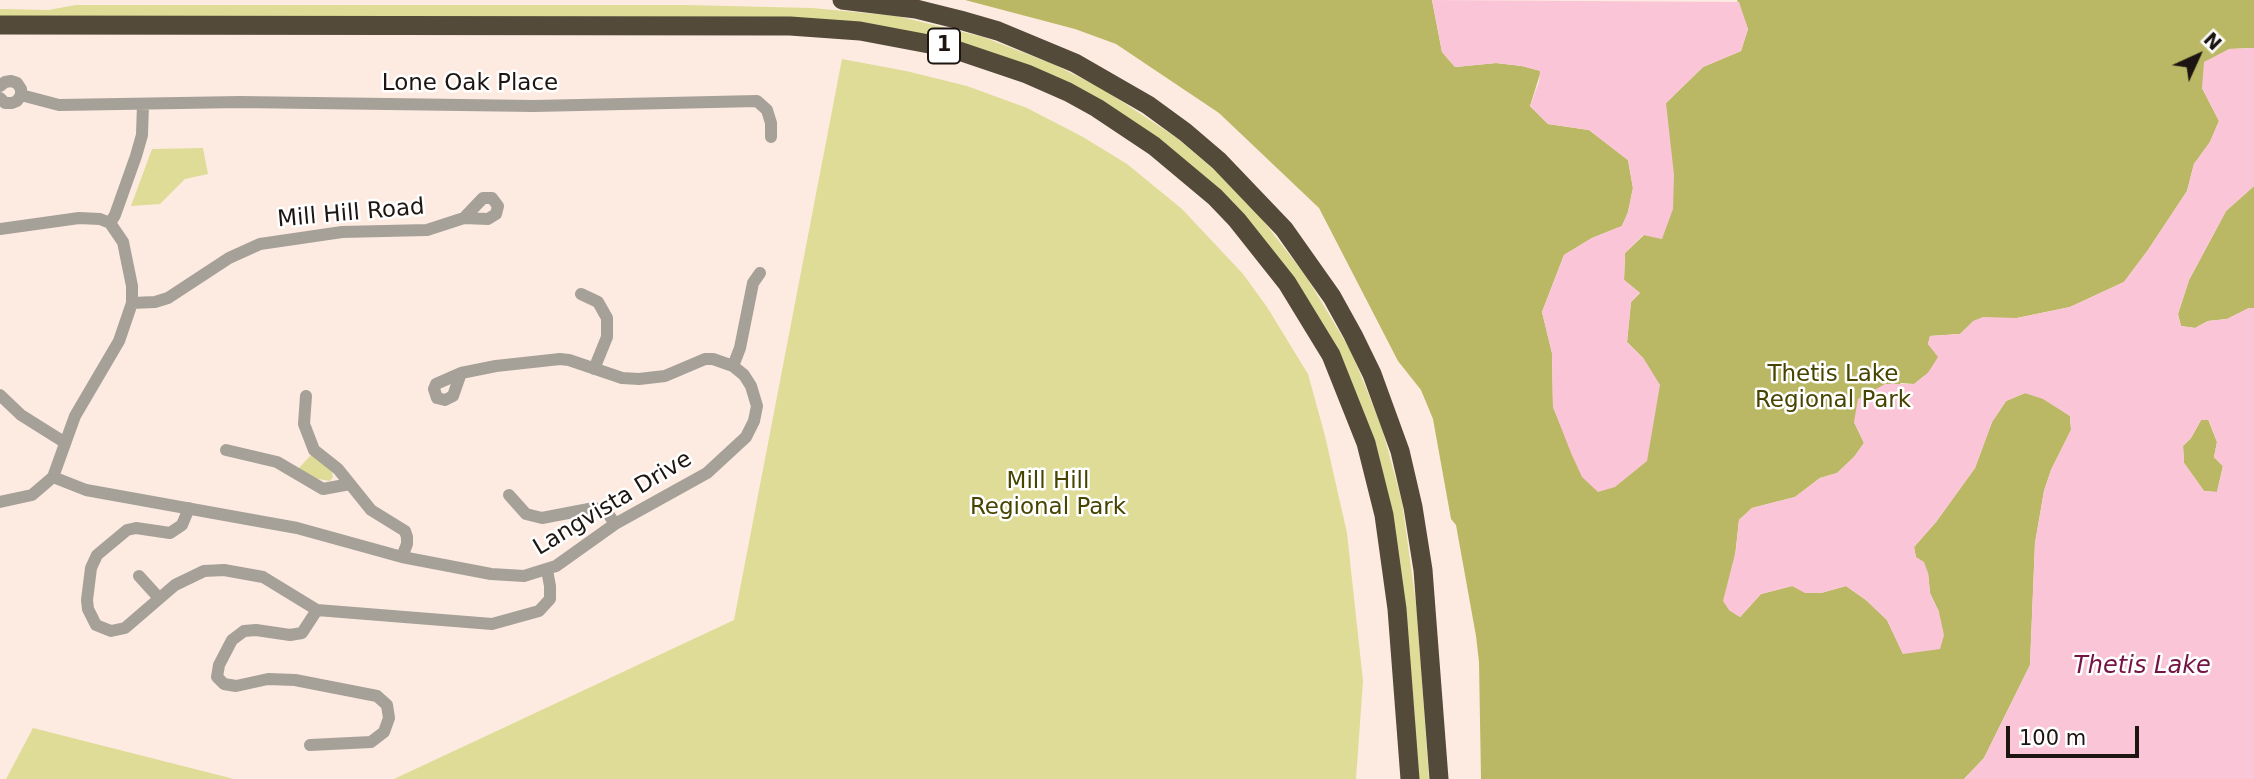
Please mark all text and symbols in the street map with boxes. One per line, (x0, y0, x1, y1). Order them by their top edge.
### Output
north arrow (2163, 21, 2233, 91)
road number: 1 (928, 28, 960, 64)
text: N (2199, 28, 2226, 55)
street label: Lone Oak Place (382, 70, 558, 98)
street label: Mill Hill Road (276, 194, 426, 234)
park label: Thetis Lake Regional Park (1755, 361, 1911, 415)
street label: Langvista Drive (529, 446, 697, 562)
park label: Mill Hill Regional Park (970, 468, 1126, 522)
water label: Thetis Lake (2073, 653, 2211, 681)
scale bar (2009, 712, 2142, 756)
text: 100 m (2019, 726, 2086, 750)

